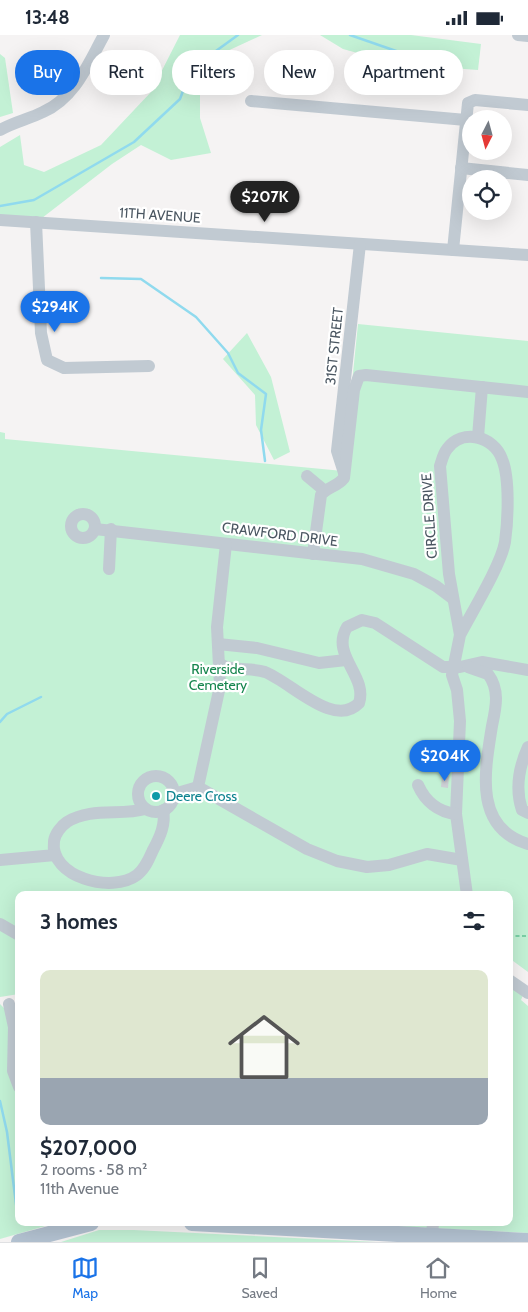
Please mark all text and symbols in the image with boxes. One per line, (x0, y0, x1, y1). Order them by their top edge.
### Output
text: 13:48 (25, 6, 70, 29)
chip: Buy (15, 50, 80, 95)
chip: Rent (90, 50, 162, 95)
chip: Filters (172, 50, 254, 95)
chip: New (264, 50, 334, 95)
chip: Apartment (344, 50, 463, 95)
north arrow (462, 110, 512, 160)
map controls (462, 110, 512, 220)
button: locate (462, 170, 512, 220)
pin: $207K (230, 181, 300, 223)
text: $207K (241, 187, 289, 206)
street label: 11TH AVENUE (119, 203, 202, 227)
pin: $294K (20, 291, 90, 333)
text: $294K (32, 297, 78, 316)
street label: 31ST STREET (321, 306, 347, 386)
street label: CIRCLE DRIVE (417, 472, 441, 559)
street label: CRAWFORD DRIVE (221, 518, 339, 550)
park label: Riverside Cemetery (189, 660, 247, 694)
pin: $204K (410, 739, 480, 782)
text: $204K (420, 746, 470, 765)
place label: Deere Cross (166, 787, 237, 805)
marker: Deere Cross (150, 790, 162, 802)
icon: filters (460, 907, 488, 935)
text: 3 homes (40, 909, 118, 934)
icon: home (219, 1002, 309, 1092)
text: $207,000 (40, 1135, 137, 1160)
text: 2 rooms · 58 m² (40, 1160, 147, 1179)
text: 11th Avenue (40, 1179, 119, 1198)
tab: Map (71, 1254, 99, 1302)
tab: Saved (241, 1254, 278, 1302)
tab: Home (420, 1254, 457, 1302)

